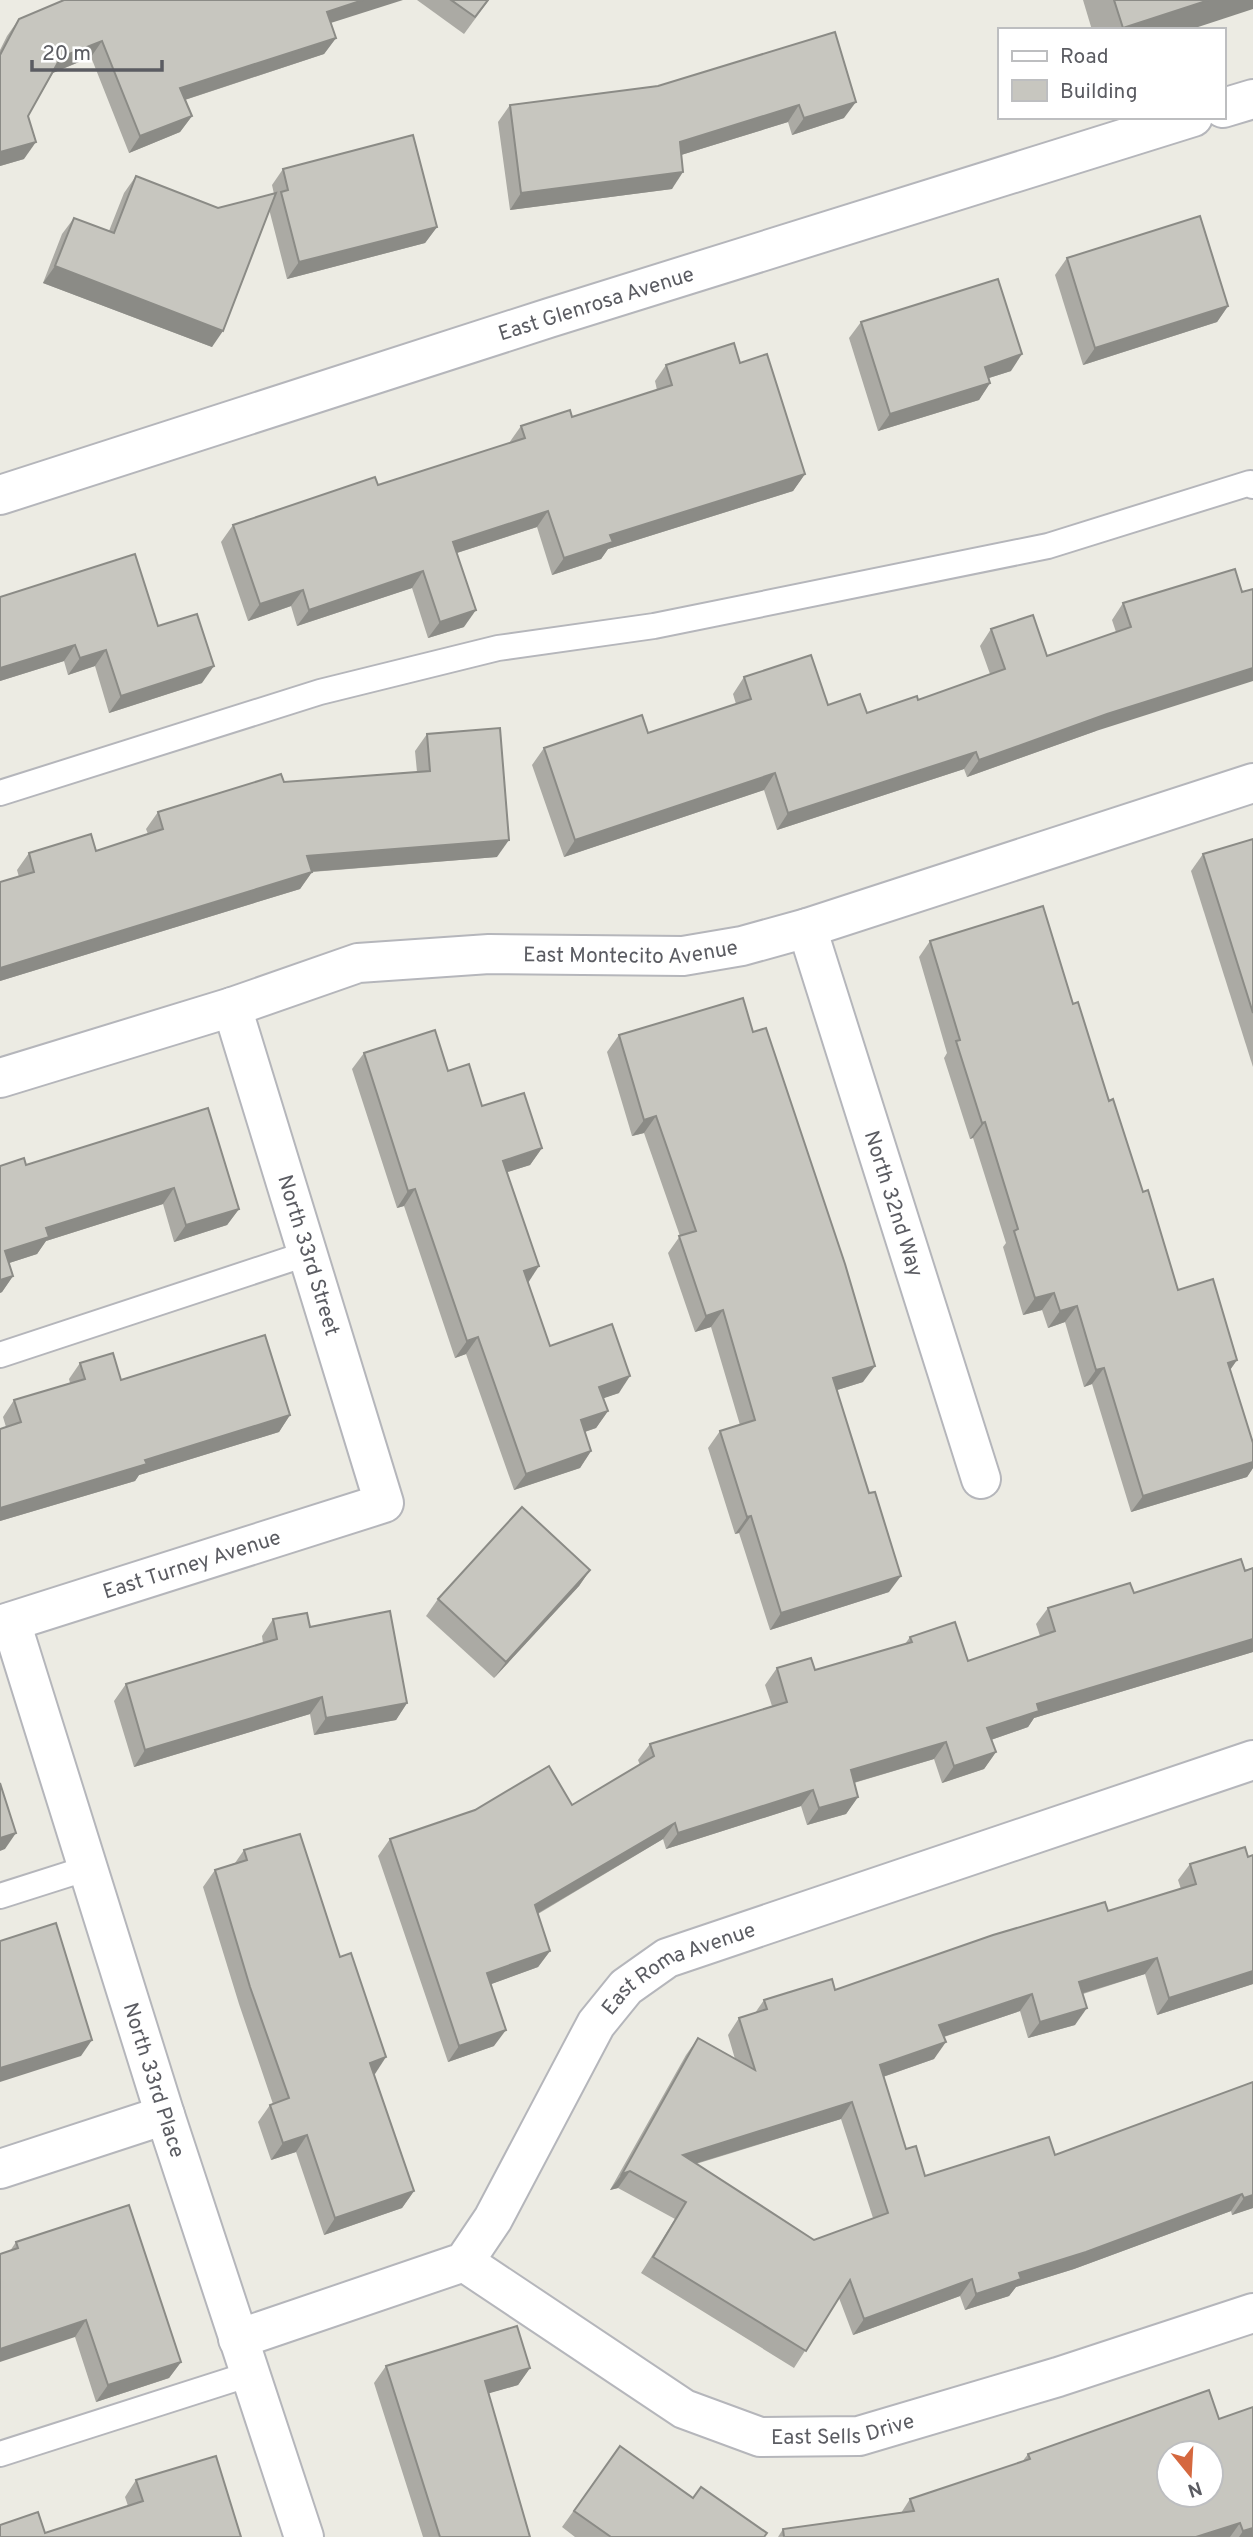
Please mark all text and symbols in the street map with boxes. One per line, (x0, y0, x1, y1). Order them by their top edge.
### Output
scale bar (32, 28, 161, 72)
legend (998, 28, 1225, 119)
text: 20 m (42, 41, 91, 68)
text: Road (1060, 44, 1109, 71)
text: Building (1060, 79, 1138, 106)
street label: East Glenrosa Avenue (495, 262, 698, 348)
street label: East Montecito Avenue (523, 935, 740, 971)
street label: North 32nd Way (857, 1127, 928, 1281)
street label: North 33rd Street (270, 1172, 345, 1339)
street label: East Turney Avenue (100, 1525, 284, 1606)
street label: East Roma Avenue (597, 1917, 759, 2021)
street label: North 33rd Place (116, 2000, 190, 2162)
street label: East Sells Drive (771, 2408, 918, 2452)
north arrow (1155, 2439, 1225, 2509)
text: N (1184, 2475, 1205, 2502)

